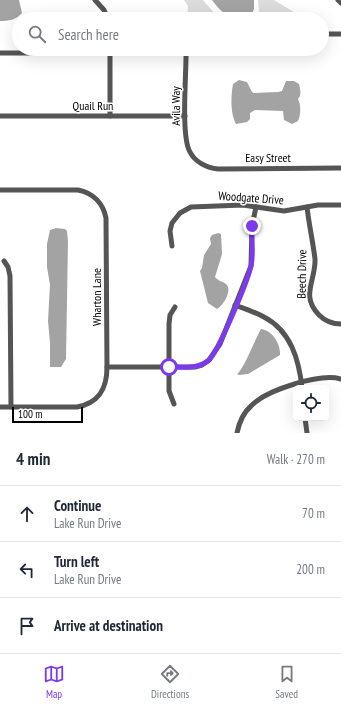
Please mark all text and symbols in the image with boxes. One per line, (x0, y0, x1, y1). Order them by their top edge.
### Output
search box (12, 12, 329, 56)
icon: search (26, 23, 48, 45)
text: Search here (58, 25, 119, 44)
street label: Avila Way (168, 86, 183, 126)
street label: Quail Run (73, 98, 113, 113)
street label: Easy Street (245, 150, 291, 165)
street label: Woodgate Drive (218, 188, 284, 207)
route end (243, 217, 261, 235)
street label: Beech Drive (294, 249, 309, 299)
street label: Wharton Lane (89, 268, 104, 326)
route start (160, 358, 178, 376)
map controls (293, 385, 329, 421)
button: locate (293, 385, 329, 421)
scale bar (12, 405, 83, 424)
text: 100 m (18, 407, 42, 421)
text: 4 min (16, 448, 50, 470)
text: Walk · 270 m (267, 451, 325, 468)
text: Continue (54, 496, 101, 515)
icon: ahead (16, 503, 38, 525)
text: 70 m (302, 505, 325, 522)
text: Lake Run Drive (54, 515, 121, 532)
text: Turn left (54, 552, 99, 571)
icon: left (16, 559, 38, 581)
text: 200 m (296, 561, 325, 578)
text: Lake Run Drive (54, 571, 121, 588)
icon: arrive (16, 615, 38, 637)
text: Arrive at destination (54, 616, 163, 635)
tab: Map (43, 663, 65, 701)
tab: Directions (151, 663, 189, 701)
tab: Saved (275, 663, 298, 701)

